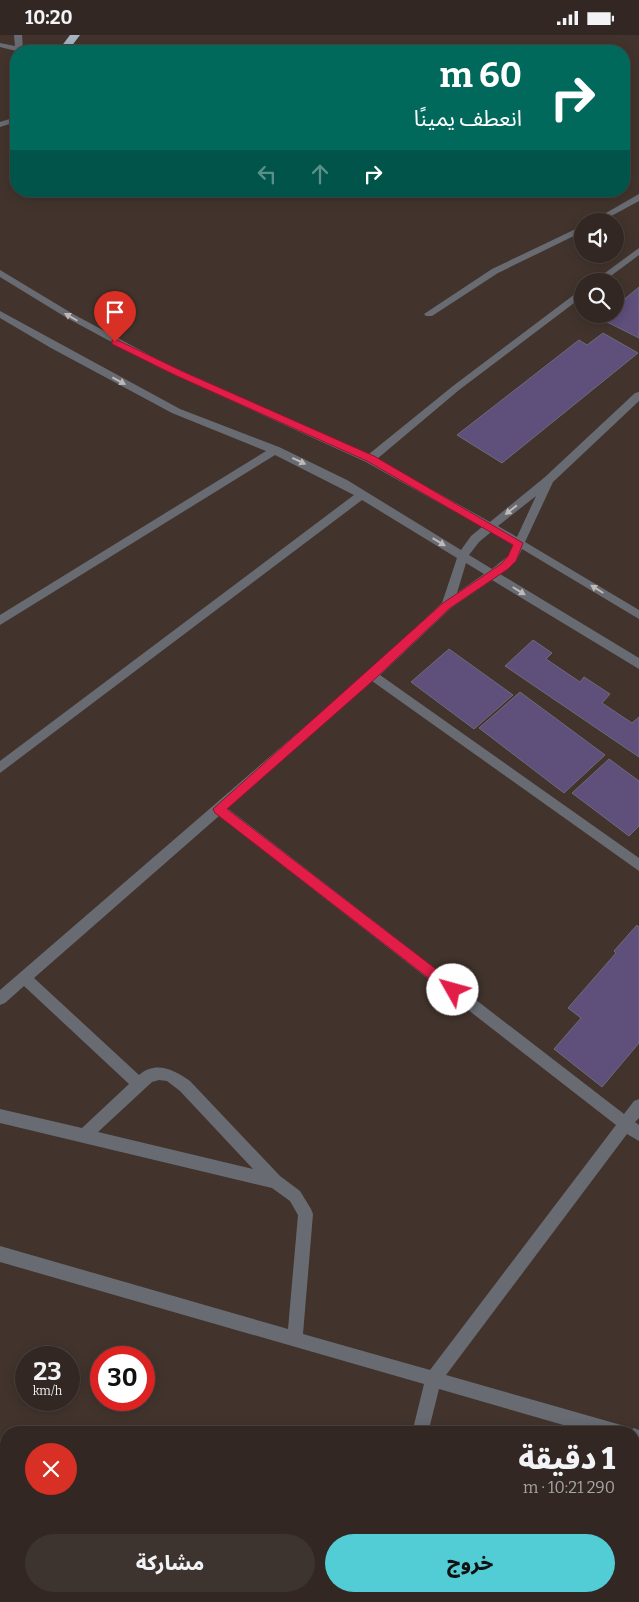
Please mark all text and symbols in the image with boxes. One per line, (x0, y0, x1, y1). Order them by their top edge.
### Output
text: 10:20 (25, 6, 72, 29)
text: 60 m (439, 54, 522, 96)
icon: right (540, 65, 605, 130)
text: انعطف يمينًا (414, 105, 522, 132)
icon: left (253, 160, 281, 188)
icon: ahead (306, 160, 334, 188)
icon: right (359, 160, 387, 188)
map controls (574, 213, 624, 323)
button: sound (574, 213, 624, 263)
button: search (574, 273, 624, 323)
pin (94, 291, 136, 342)
icon: arrive (101, 298, 129, 326)
one-way arrow (64, 312, 77, 321)
one-way arrow (111, 377, 126, 385)
one-way arrow (292, 457, 306, 465)
one-way arrow (504, 505, 518, 515)
one-way arrow (433, 537, 446, 546)
one-way arrow (591, 585, 604, 594)
one-way arrow (512, 586, 525, 595)
position arrow (426, 963, 478, 1015)
speed limit sign: 30 (90, 1346, 155, 1411)
text: 23 (33, 1357, 62, 1387)
text: km/h (33, 1384, 62, 1398)
text: 1 دقيقة (518, 1441, 615, 1477)
button: close (25, 1443, 77, 1495)
text: 290 m · 10:21 (523, 1478, 615, 1497)
button: مشاركة (25, 1534, 315, 1592)
button: خروج (325, 1534, 615, 1592)

